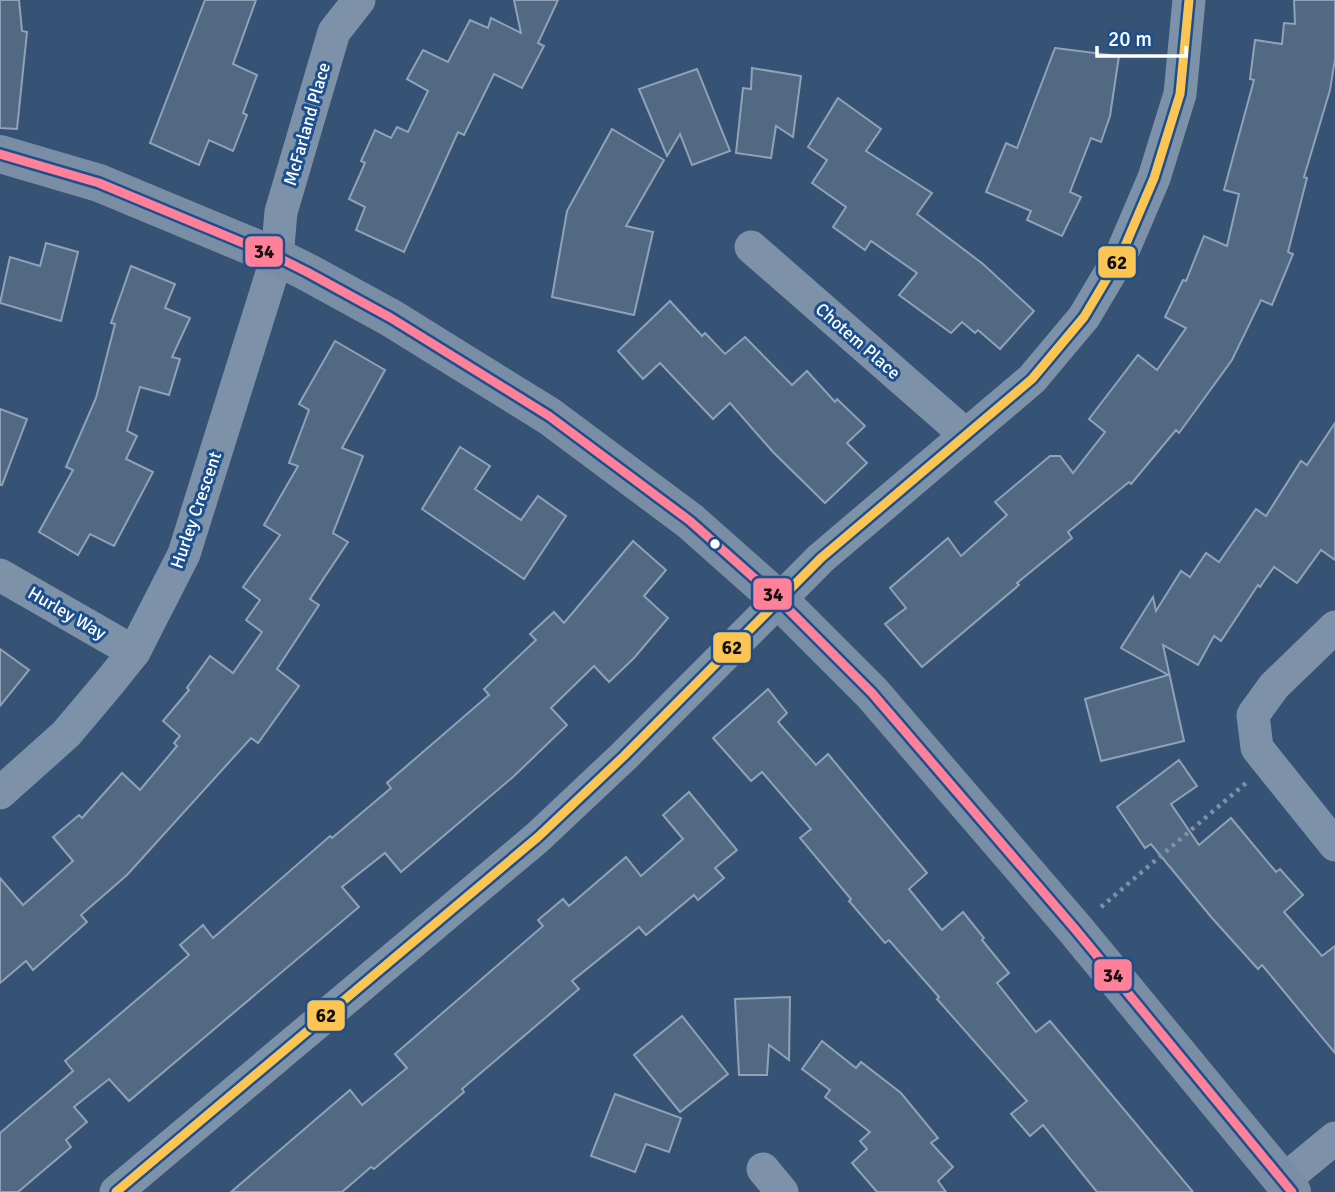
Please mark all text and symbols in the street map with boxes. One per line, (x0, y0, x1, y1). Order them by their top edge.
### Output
scale bar (1097, 14, 1186, 58)
text: 20 m (1108, 26, 1152, 52)
street label: McFarland Place (279, 60, 335, 188)
line badge: 34 (244, 235, 284, 268)
text: 34 (254, 240, 274, 264)
line badge: 62 (1097, 245, 1137, 279)
text: 62 (1107, 251, 1127, 275)
street label: Chotem Place (811, 298, 905, 384)
street label: Hurley Crescent (166, 449, 226, 571)
unlabelled marker (708, 537, 722, 551)
line badge: 34 (752, 577, 793, 611)
street label: Hurley Way (24, 582, 111, 645)
text: 34 (763, 583, 783, 607)
line badge: 62 (712, 631, 752, 664)
text: 62 (722, 636, 742, 660)
line badge: 34 (1093, 958, 1133, 992)
text: 34 (1103, 964, 1123, 988)
line badge: 62 (306, 999, 346, 1032)
text: 62 (316, 1004, 336, 1028)

